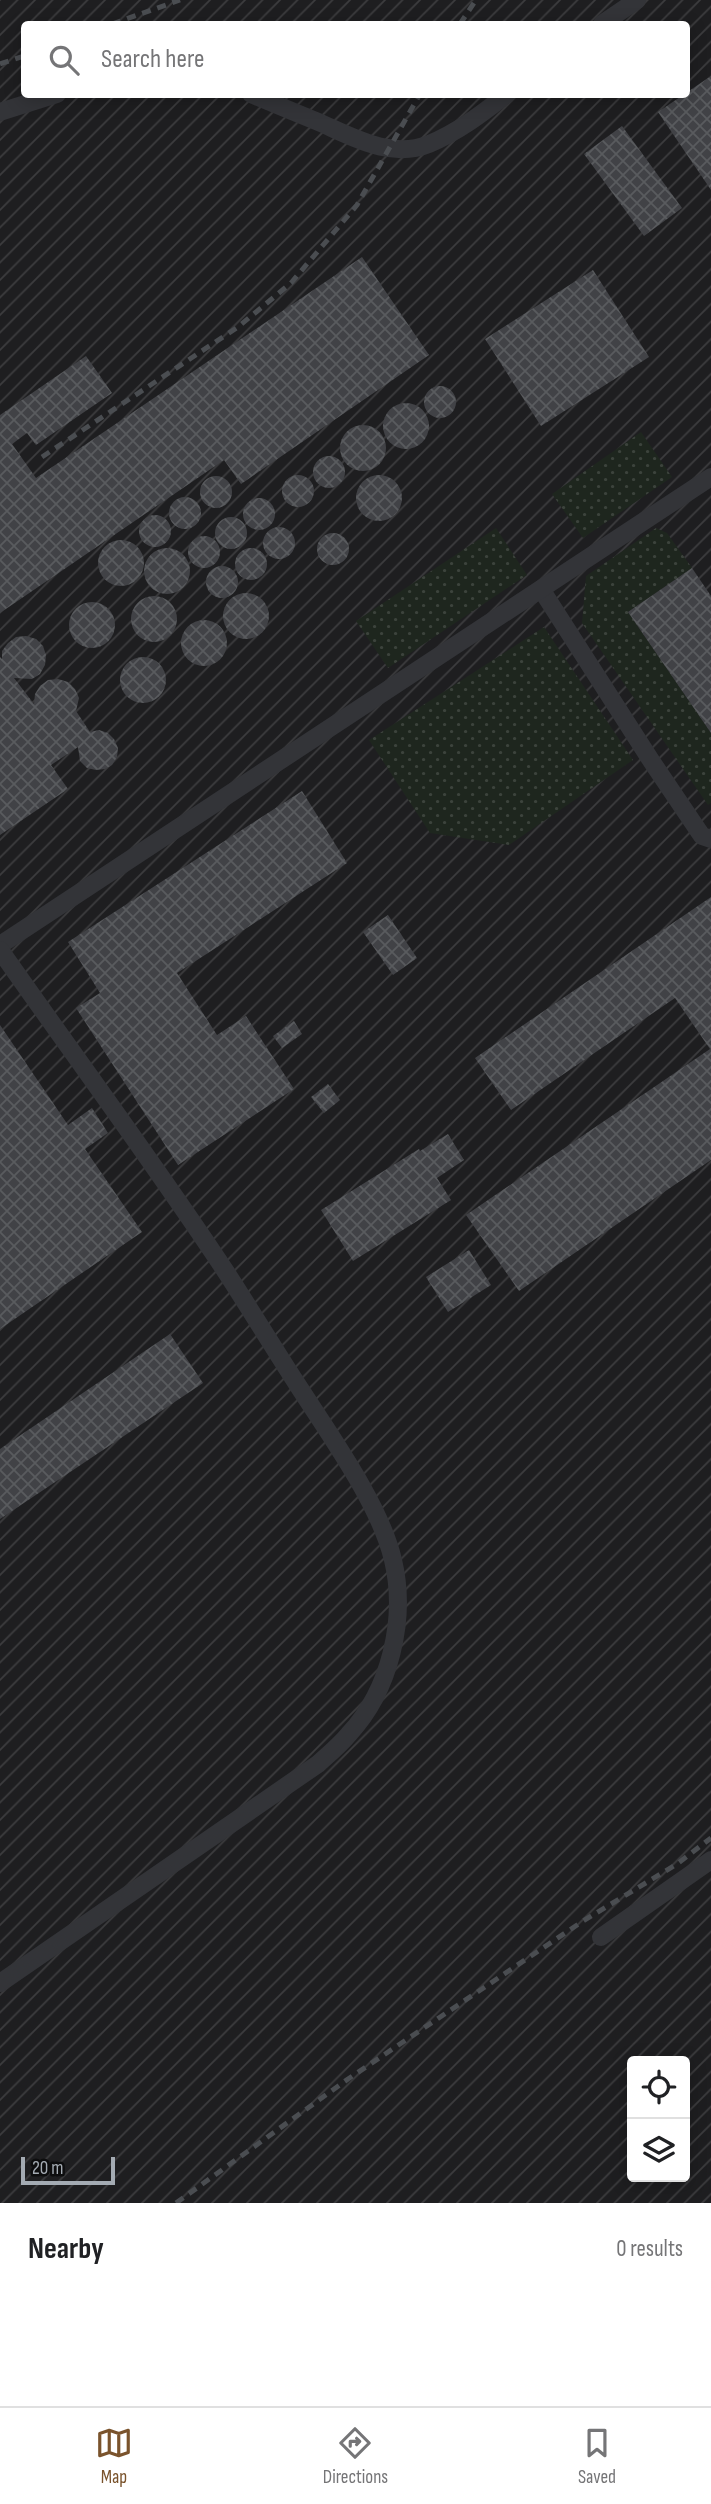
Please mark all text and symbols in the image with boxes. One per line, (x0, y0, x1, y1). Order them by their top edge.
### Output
search box (21, 21, 690, 98)
icon: search (45, 41, 83, 79)
text: Search here (101, 44, 204, 75)
map controls (627, 2056, 690, 2182)
button: locate (627, 2056, 690, 2119)
button: layers (627, 2119, 690, 2182)
scale bar (21, 2154, 116, 2186)
text: 20 m (32, 2157, 64, 2180)
text: Nearby (28, 2231, 104, 2267)
text: 0 results (616, 2235, 683, 2263)
tab: Map (95, 2424, 133, 2489)
tab: Directions (323, 2424, 388, 2489)
tab: Saved (578, 2424, 616, 2489)

